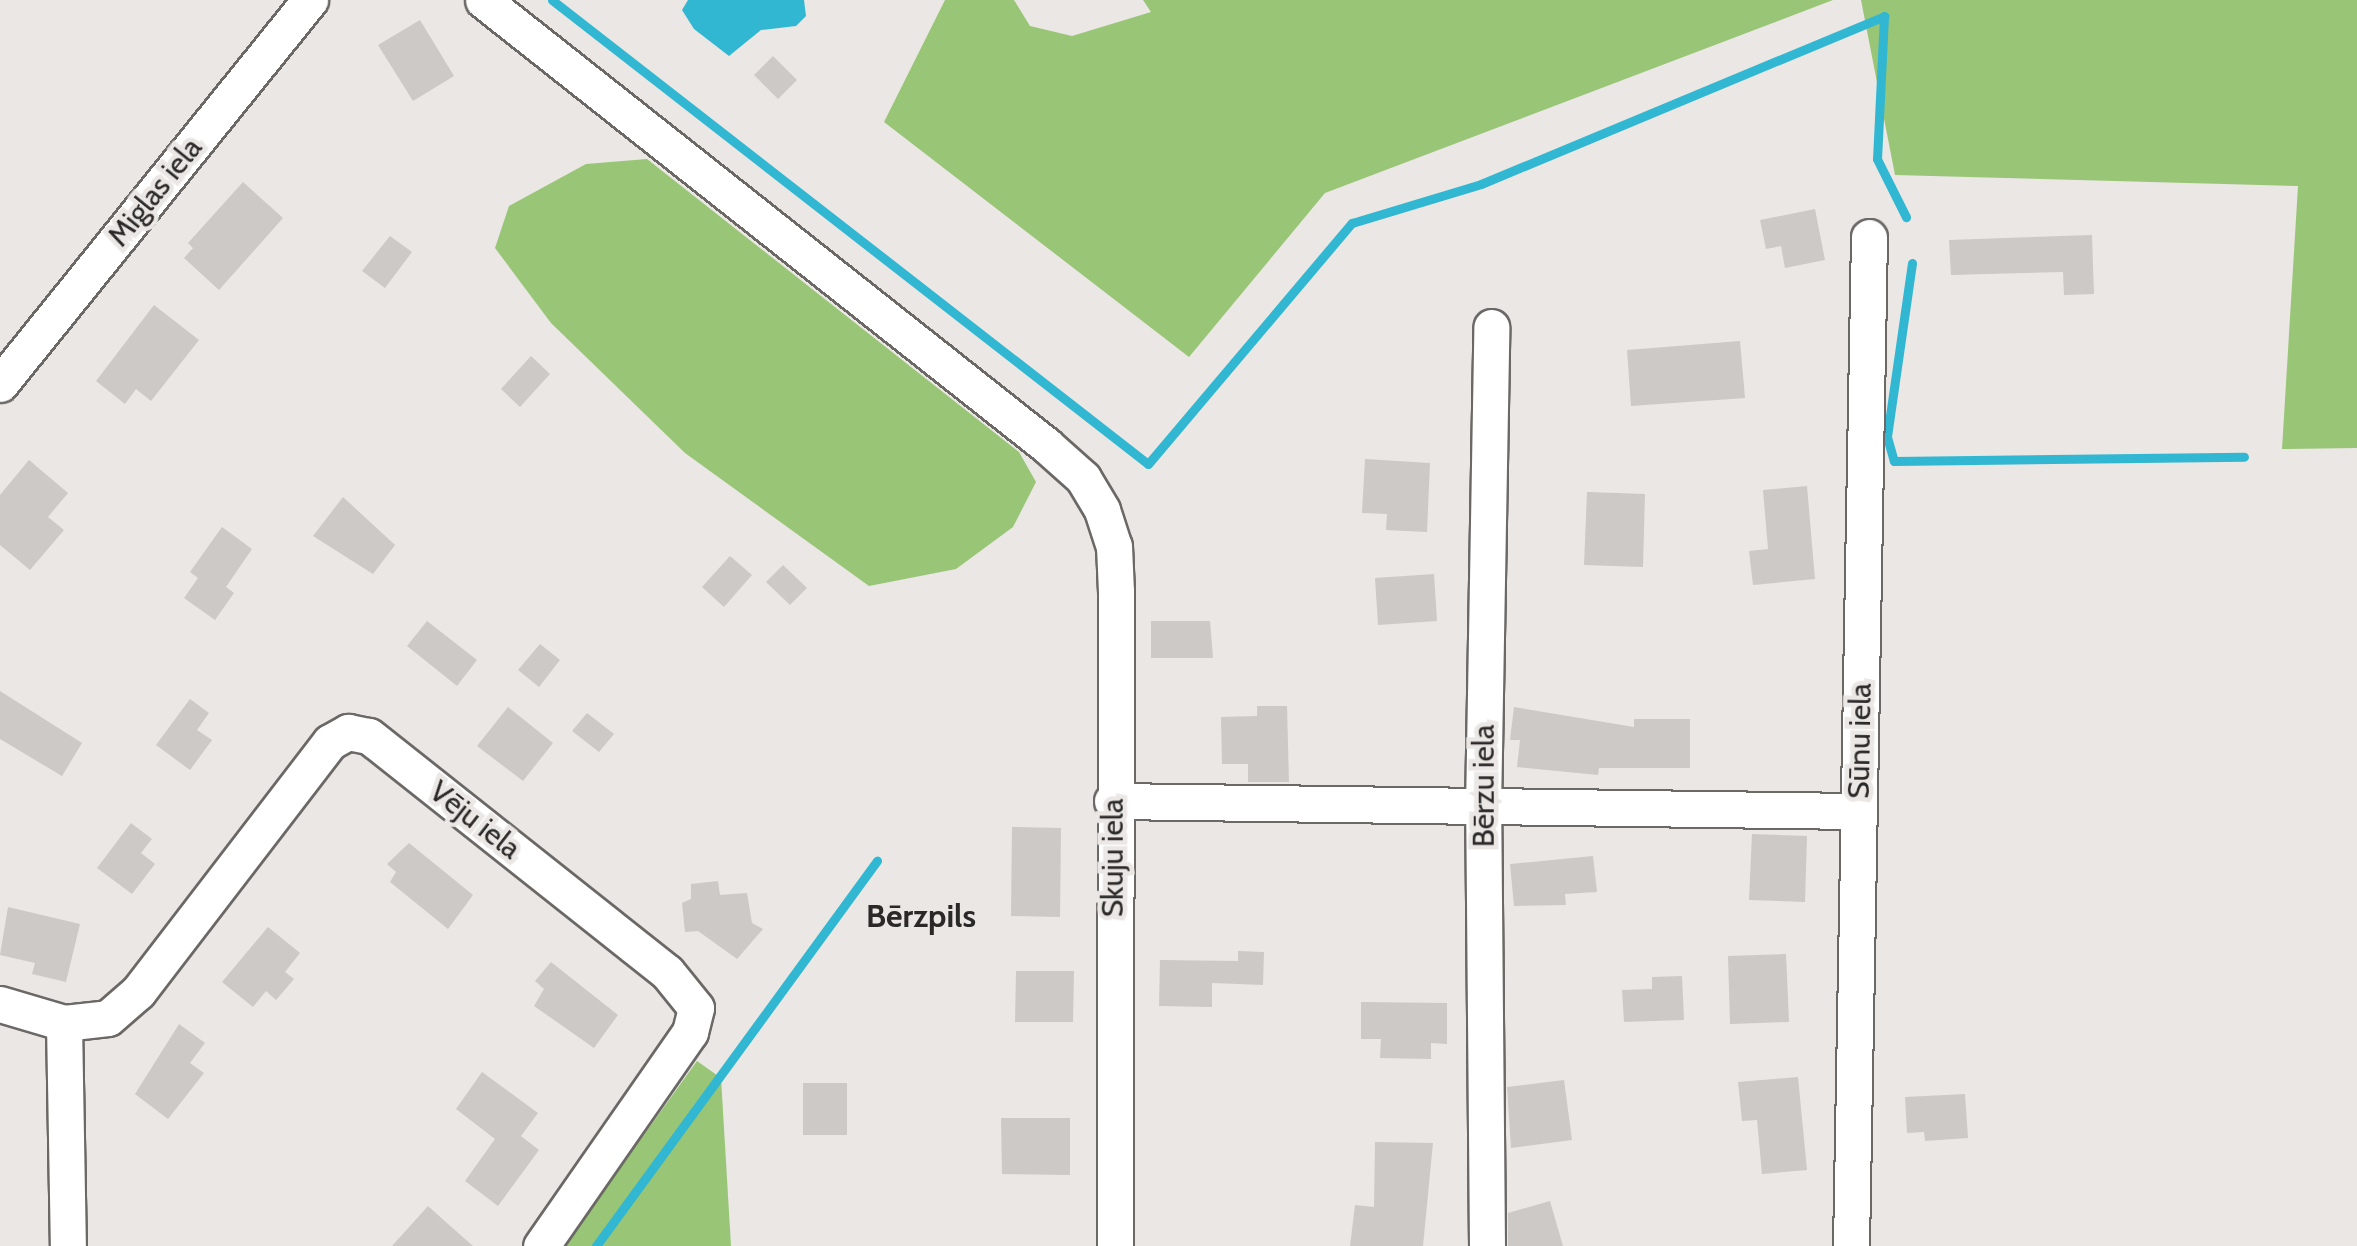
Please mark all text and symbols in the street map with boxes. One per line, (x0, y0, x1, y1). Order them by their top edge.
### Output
street label: Miglas iela (100, 130, 210, 254)
street label: Sūnu iela (1841, 683, 1879, 799)
street label: Bērzu iela (1466, 725, 1502, 847)
street label: Vēju iela (422, 773, 528, 867)
street label: Skuju iela (1095, 799, 1131, 917)
district label: Bērzpils (866, 897, 976, 935)

